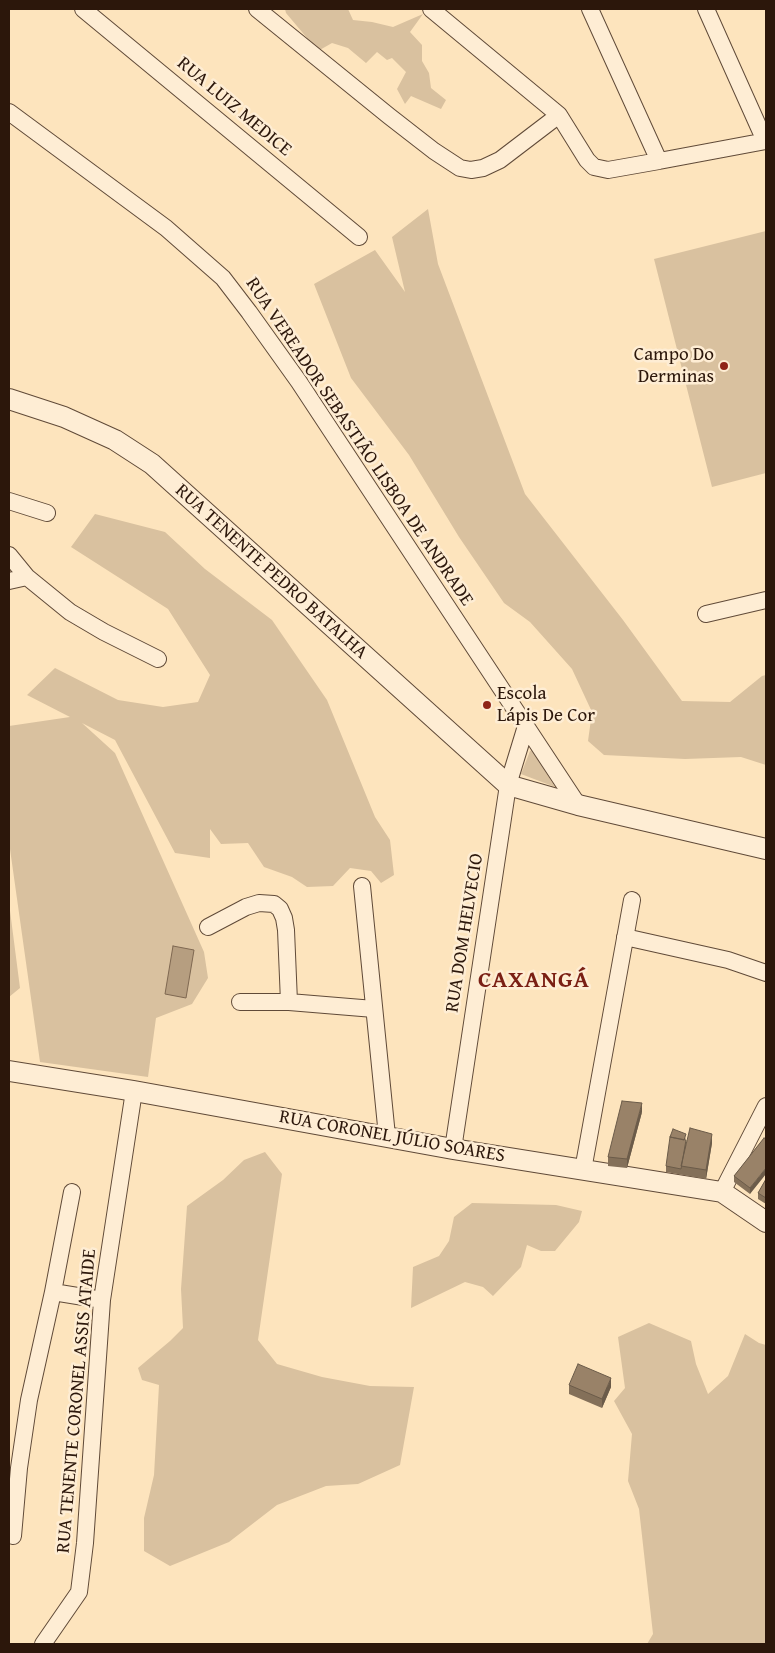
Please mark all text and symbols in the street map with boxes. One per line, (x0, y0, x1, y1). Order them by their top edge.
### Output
street label: RUA LUIZ MEDICE (172, 52, 296, 162)
street label: RUA VEREADOR SEBASTIÃO LISBOA DE ANDRADE (240, 274, 478, 610)
place label: Campo Do Derminas (634, 344, 714, 388)
marker: Campo Do Derminas (718, 360, 730, 372)
street label: RUA TENENTE PEDRO BATALHA (170, 479, 372, 665)
place label: Escola Lápis De Cor (497, 683, 595, 727)
marker: Escola Lápis De Cor (481, 699, 493, 711)
street label: RUA DOM HELVECIO (441, 852, 489, 1014)
district label: CAXANGÁ (477, 967, 591, 995)
street label: RUA CORONEL JÚLIO SOARES (277, 1106, 507, 1168)
street label: RUA TENENTE CORONEL ASSIS ATAIDE (52, 1248, 102, 1554)

